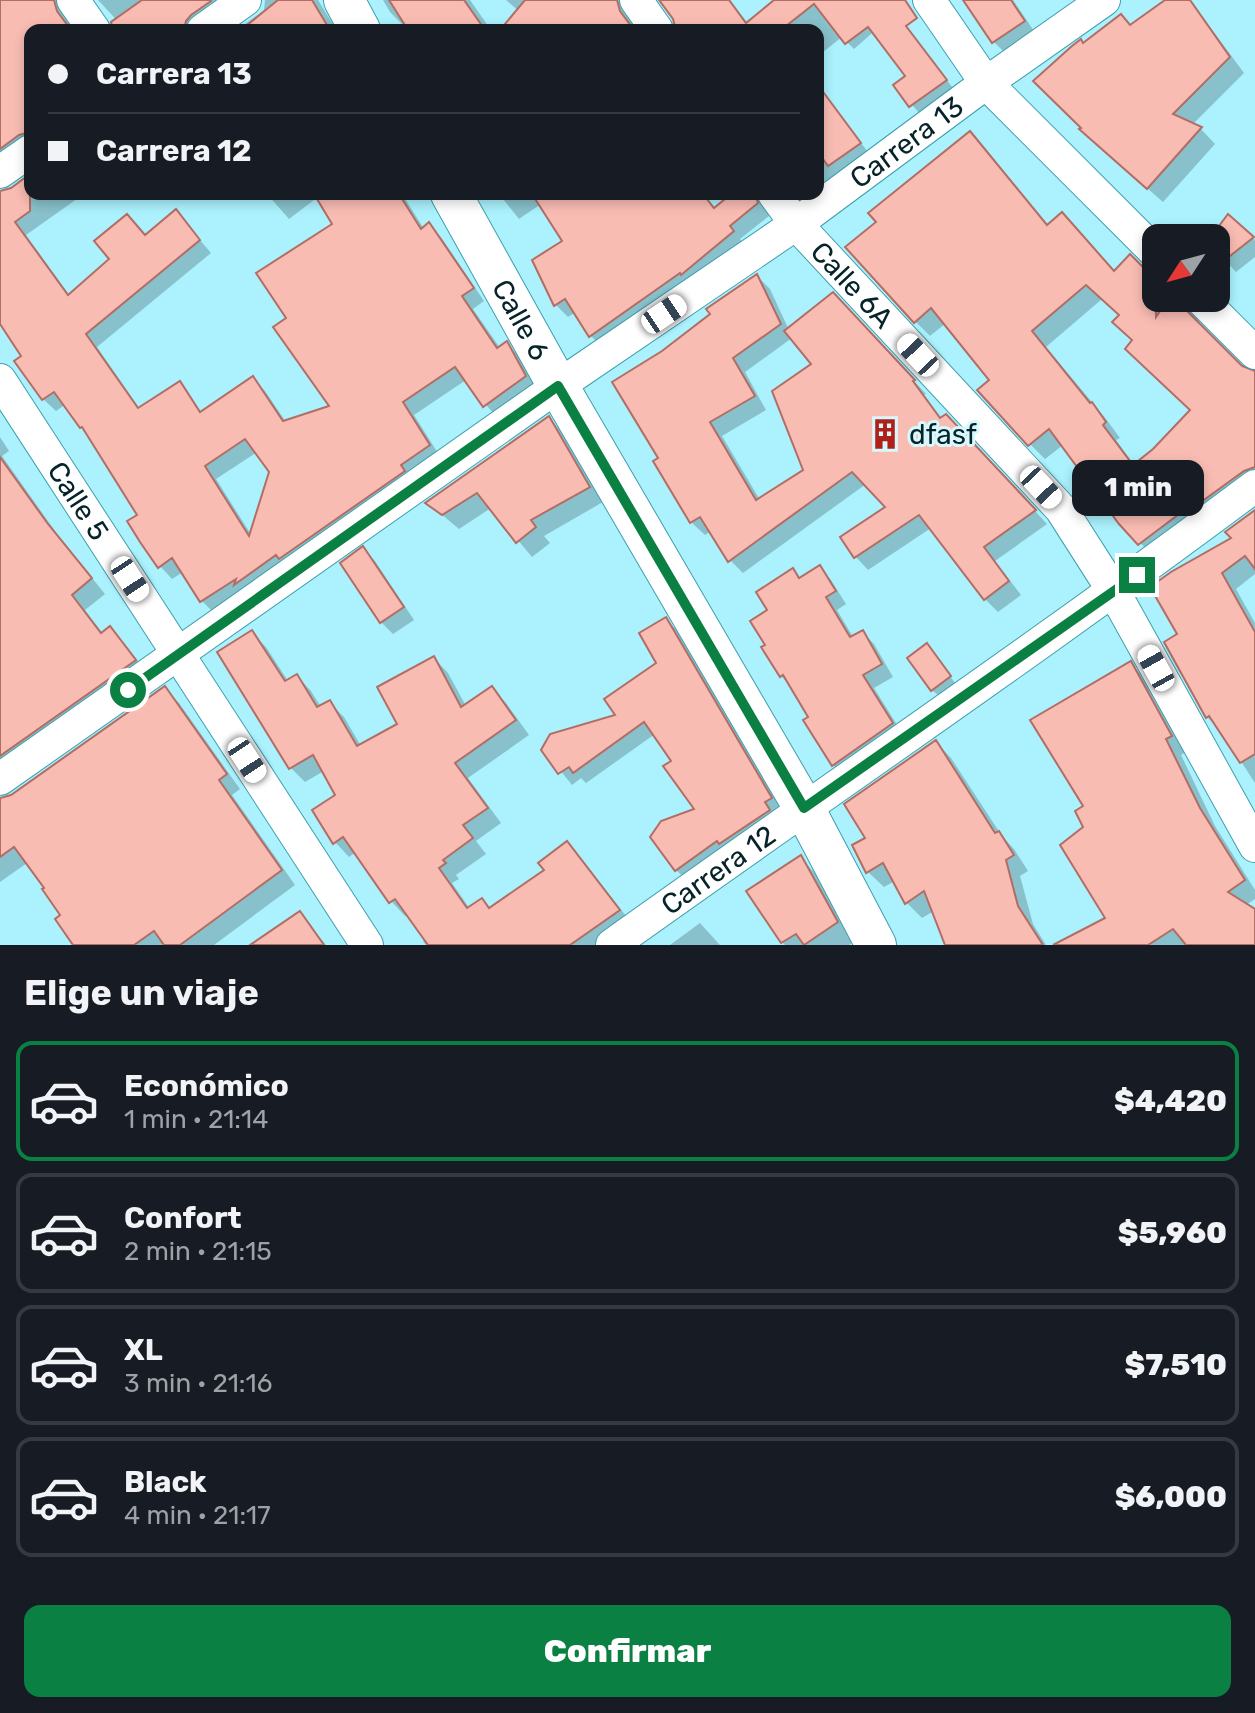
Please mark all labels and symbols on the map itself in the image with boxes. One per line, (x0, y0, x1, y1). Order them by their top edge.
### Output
street label: Carrera 13 (844, 90, 970, 195)
north arrow (1142, 224, 1230, 312)
street label: Calle 6A (804, 235, 900, 335)
street label: Calle 6 (485, 274, 556, 366)
car (637, 291, 691, 337)
car (893, 329, 943, 381)
building icon: dfasf (868, 417, 902, 451)
place label: dfasf (909, 418, 977, 451)
street label: Calle 5 (41, 456, 116, 546)
callout: 1 min (1071, 459, 1203, 515)
car (1016, 461, 1066, 513)
car (107, 552, 153, 606)
route end (1119, 557, 1155, 593)
car (1134, 641, 1178, 695)
route start (110, 672, 146, 708)
car (224, 733, 270, 787)
street label: Carrera 12 (655, 819, 782, 922)

